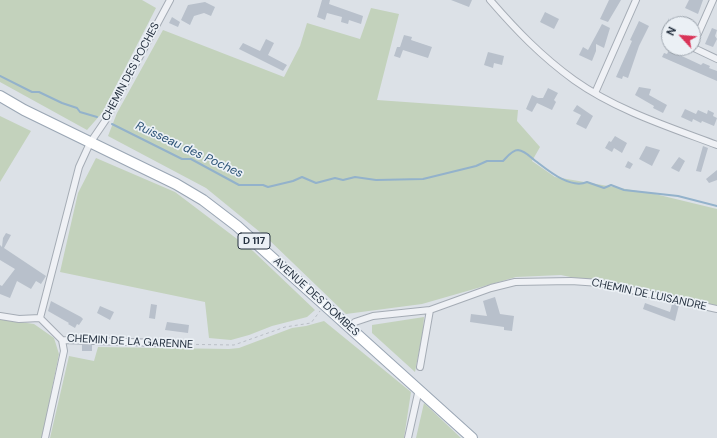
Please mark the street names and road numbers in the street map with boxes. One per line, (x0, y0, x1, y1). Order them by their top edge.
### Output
street label: CHEMIN DES POCHES (99, 20, 163, 124)
road number: D 117 (238, 233, 270, 249)
street label: AVENUE DES DOMBES (270, 255, 362, 339)
street label: CHEMIN DE LUISANDRE (590, 276, 708, 314)
street label: CHEMIN DE LA GARENNE (66, 332, 194, 352)

